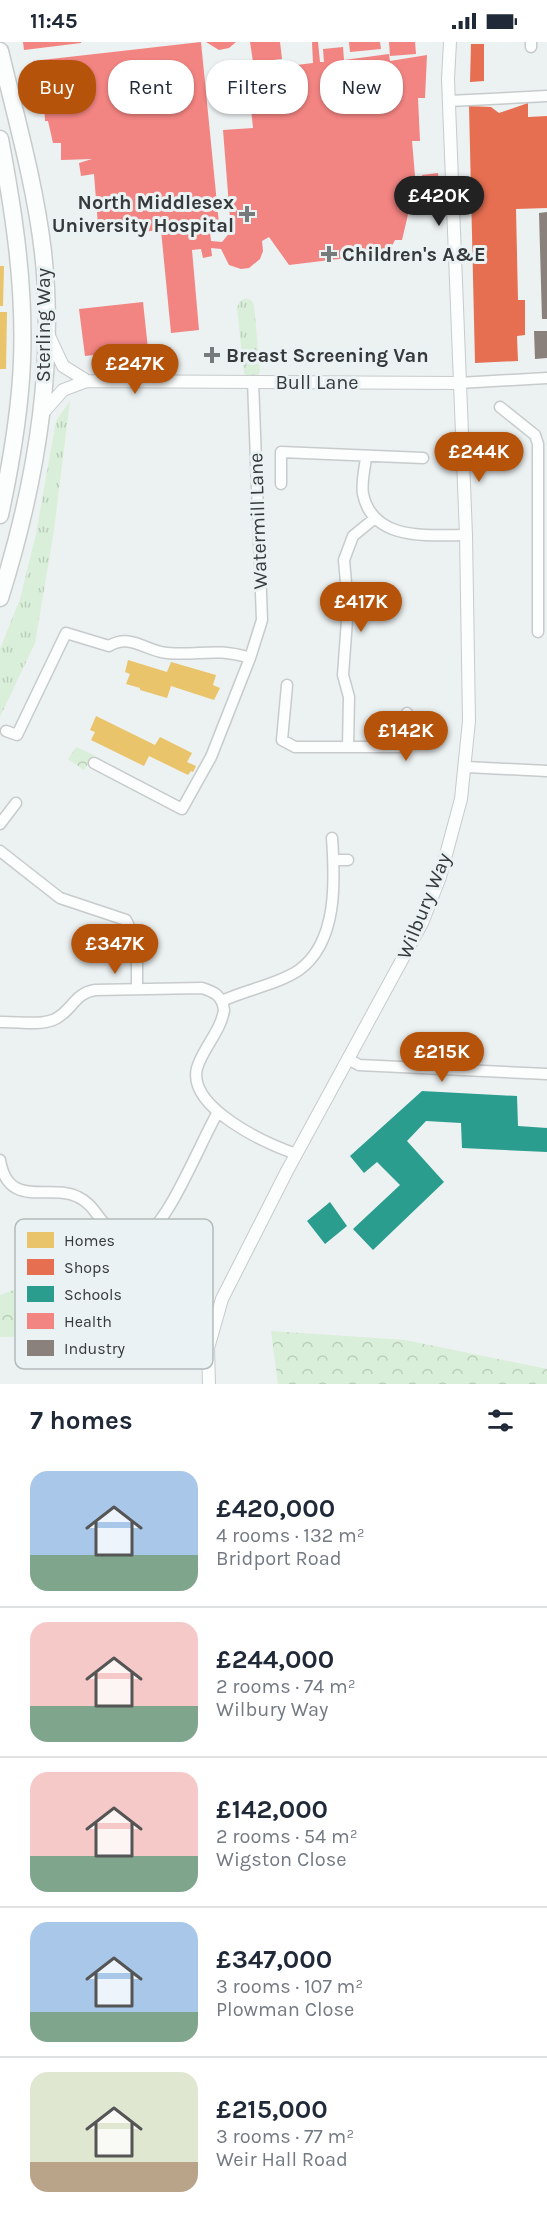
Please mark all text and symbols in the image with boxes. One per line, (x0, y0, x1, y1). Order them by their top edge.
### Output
text: 11:45 (30, 8, 78, 34)
chip: Buy (18, 60, 96, 114)
chip: Rent (108, 60, 194, 114)
chip: Filters (206, 60, 308, 114)
chip: New (320, 60, 403, 114)
pin: £420K (397, 176, 481, 227)
text: £420K (408, 184, 470, 207)
place label: North Middlesex University Hospital (52, 191, 234, 237)
marker: North Middlesex University Hospital (238, 205, 256, 223)
place label: Children's A&E (342, 243, 486, 266)
marker: Children's A&E (320, 245, 338, 263)
street label: Sterling Way (32, 268, 55, 382)
pin: £247K (93, 344, 177, 395)
place label: Breast Screening Van (226, 344, 429, 367)
marker: Breast Screening Van (203, 346, 221, 364)
text: £247K (105, 352, 165, 375)
street label: Bull Lane (275, 371, 359, 394)
pin: £244K (437, 432, 521, 483)
text: £244K (448, 440, 510, 463)
street label: Watermill Lane (244, 452, 272, 590)
pin: £417K (319, 582, 403, 633)
text: £417K (334, 590, 388, 613)
pin: £142K (364, 711, 448, 762)
text: £142K (378, 719, 434, 742)
street label: Wilbury Way (392, 850, 456, 962)
pin: £347K (73, 924, 157, 975)
text: £347K (85, 932, 145, 955)
pin: £215K (400, 1032, 484, 1083)
text: £215K (414, 1040, 470, 1063)
legend (15, 1219, 213, 1369)
text: Homes (64, 1231, 115, 1250)
text: Shops (64, 1258, 110, 1277)
text: Schools (64, 1285, 122, 1304)
text: Health (64, 1312, 112, 1331)
text: Industry (64, 1339, 126, 1358)
icon: filters (484, 1404, 517, 1437)
text: 7 homes (30, 1405, 133, 1436)
text: £420,000 (216, 1493, 335, 1524)
icon: home (78, 1495, 150, 1567)
text: 4 rooms · 132 m² (216, 1524, 365, 1547)
text: Bridport Road (216, 1547, 342, 1570)
text: £244,000 (216, 1644, 334, 1675)
icon: home (78, 1646, 150, 1718)
text: 2 rooms · 74 m² (216, 1675, 356, 1698)
text: Wilbury Way (216, 1698, 328, 1721)
text: £142,000 (216, 1794, 328, 1825)
icon: home (78, 1796, 150, 1868)
text: 2 rooms · 54 m² (216, 1825, 358, 1848)
text: Wigston Close (216, 1848, 346, 1871)
text: £347,000 (216, 1944, 332, 1975)
icon: home (78, 1946, 150, 2018)
text: 3 rooms · 107 m² (216, 1975, 363, 1998)
text: Plowman Close (216, 1998, 354, 2021)
text: £215,000 (216, 2094, 328, 2125)
icon: home (78, 2096, 150, 2168)
text: 3 rooms · 77 m² (216, 2125, 354, 2148)
text: Weir Hall Road (216, 2148, 348, 2171)

